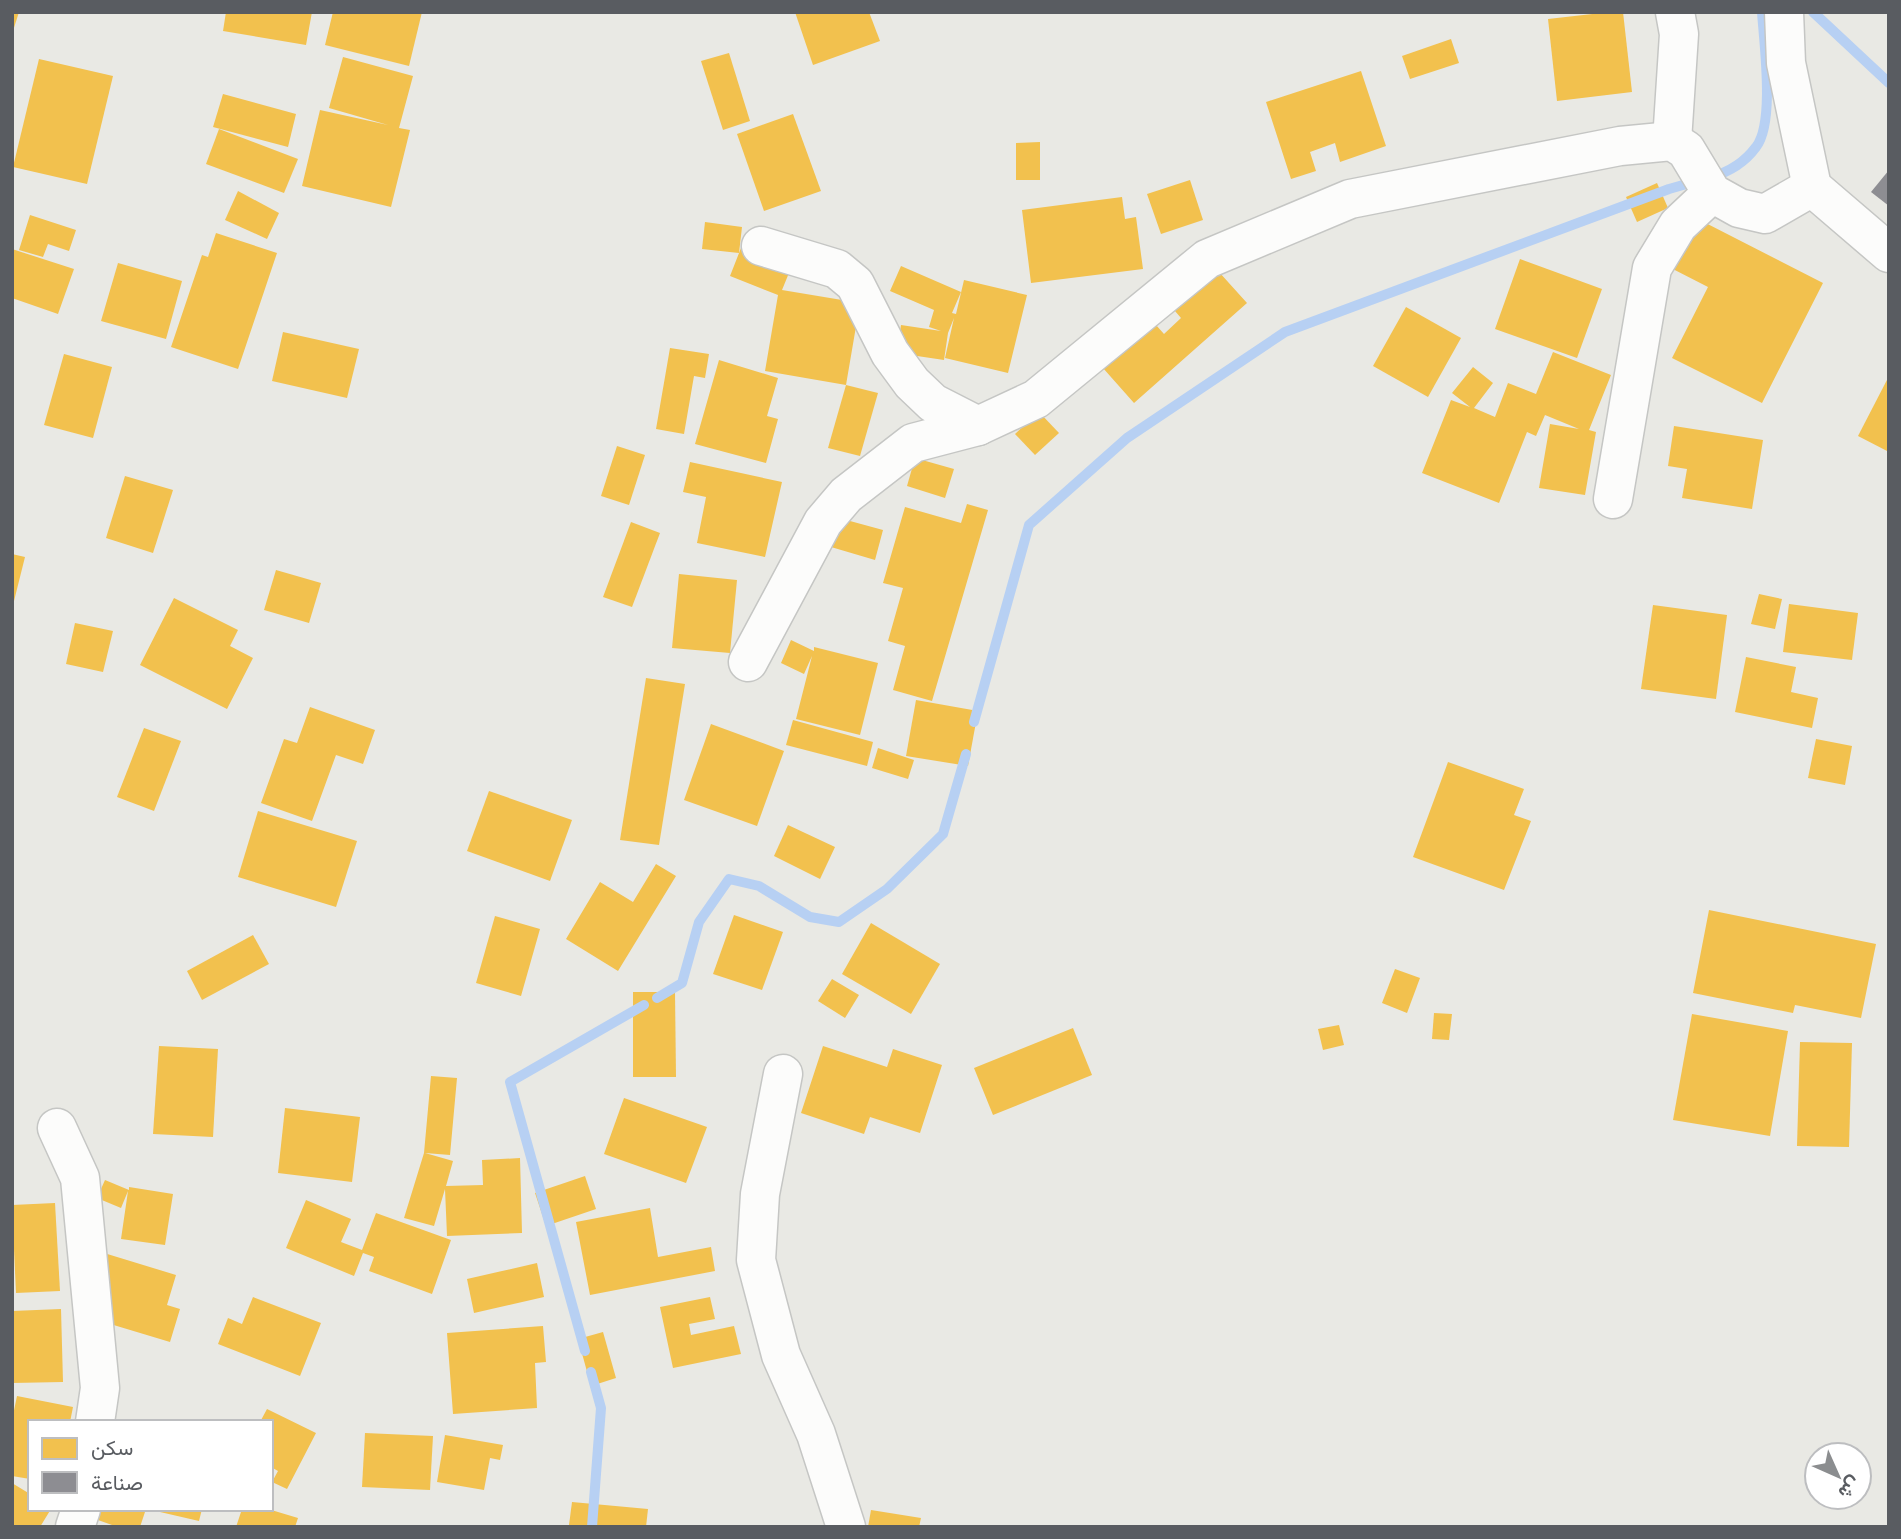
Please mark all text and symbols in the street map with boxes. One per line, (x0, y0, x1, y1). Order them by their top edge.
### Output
legend (28, 1420, 273, 1511)
text: سكن (91, 1436, 133, 1463)
north arrow (1803, 1441, 1873, 1511)
text: ش (1832, 1470, 1865, 1503)
text: صناعة (91, 1471, 143, 1498)

